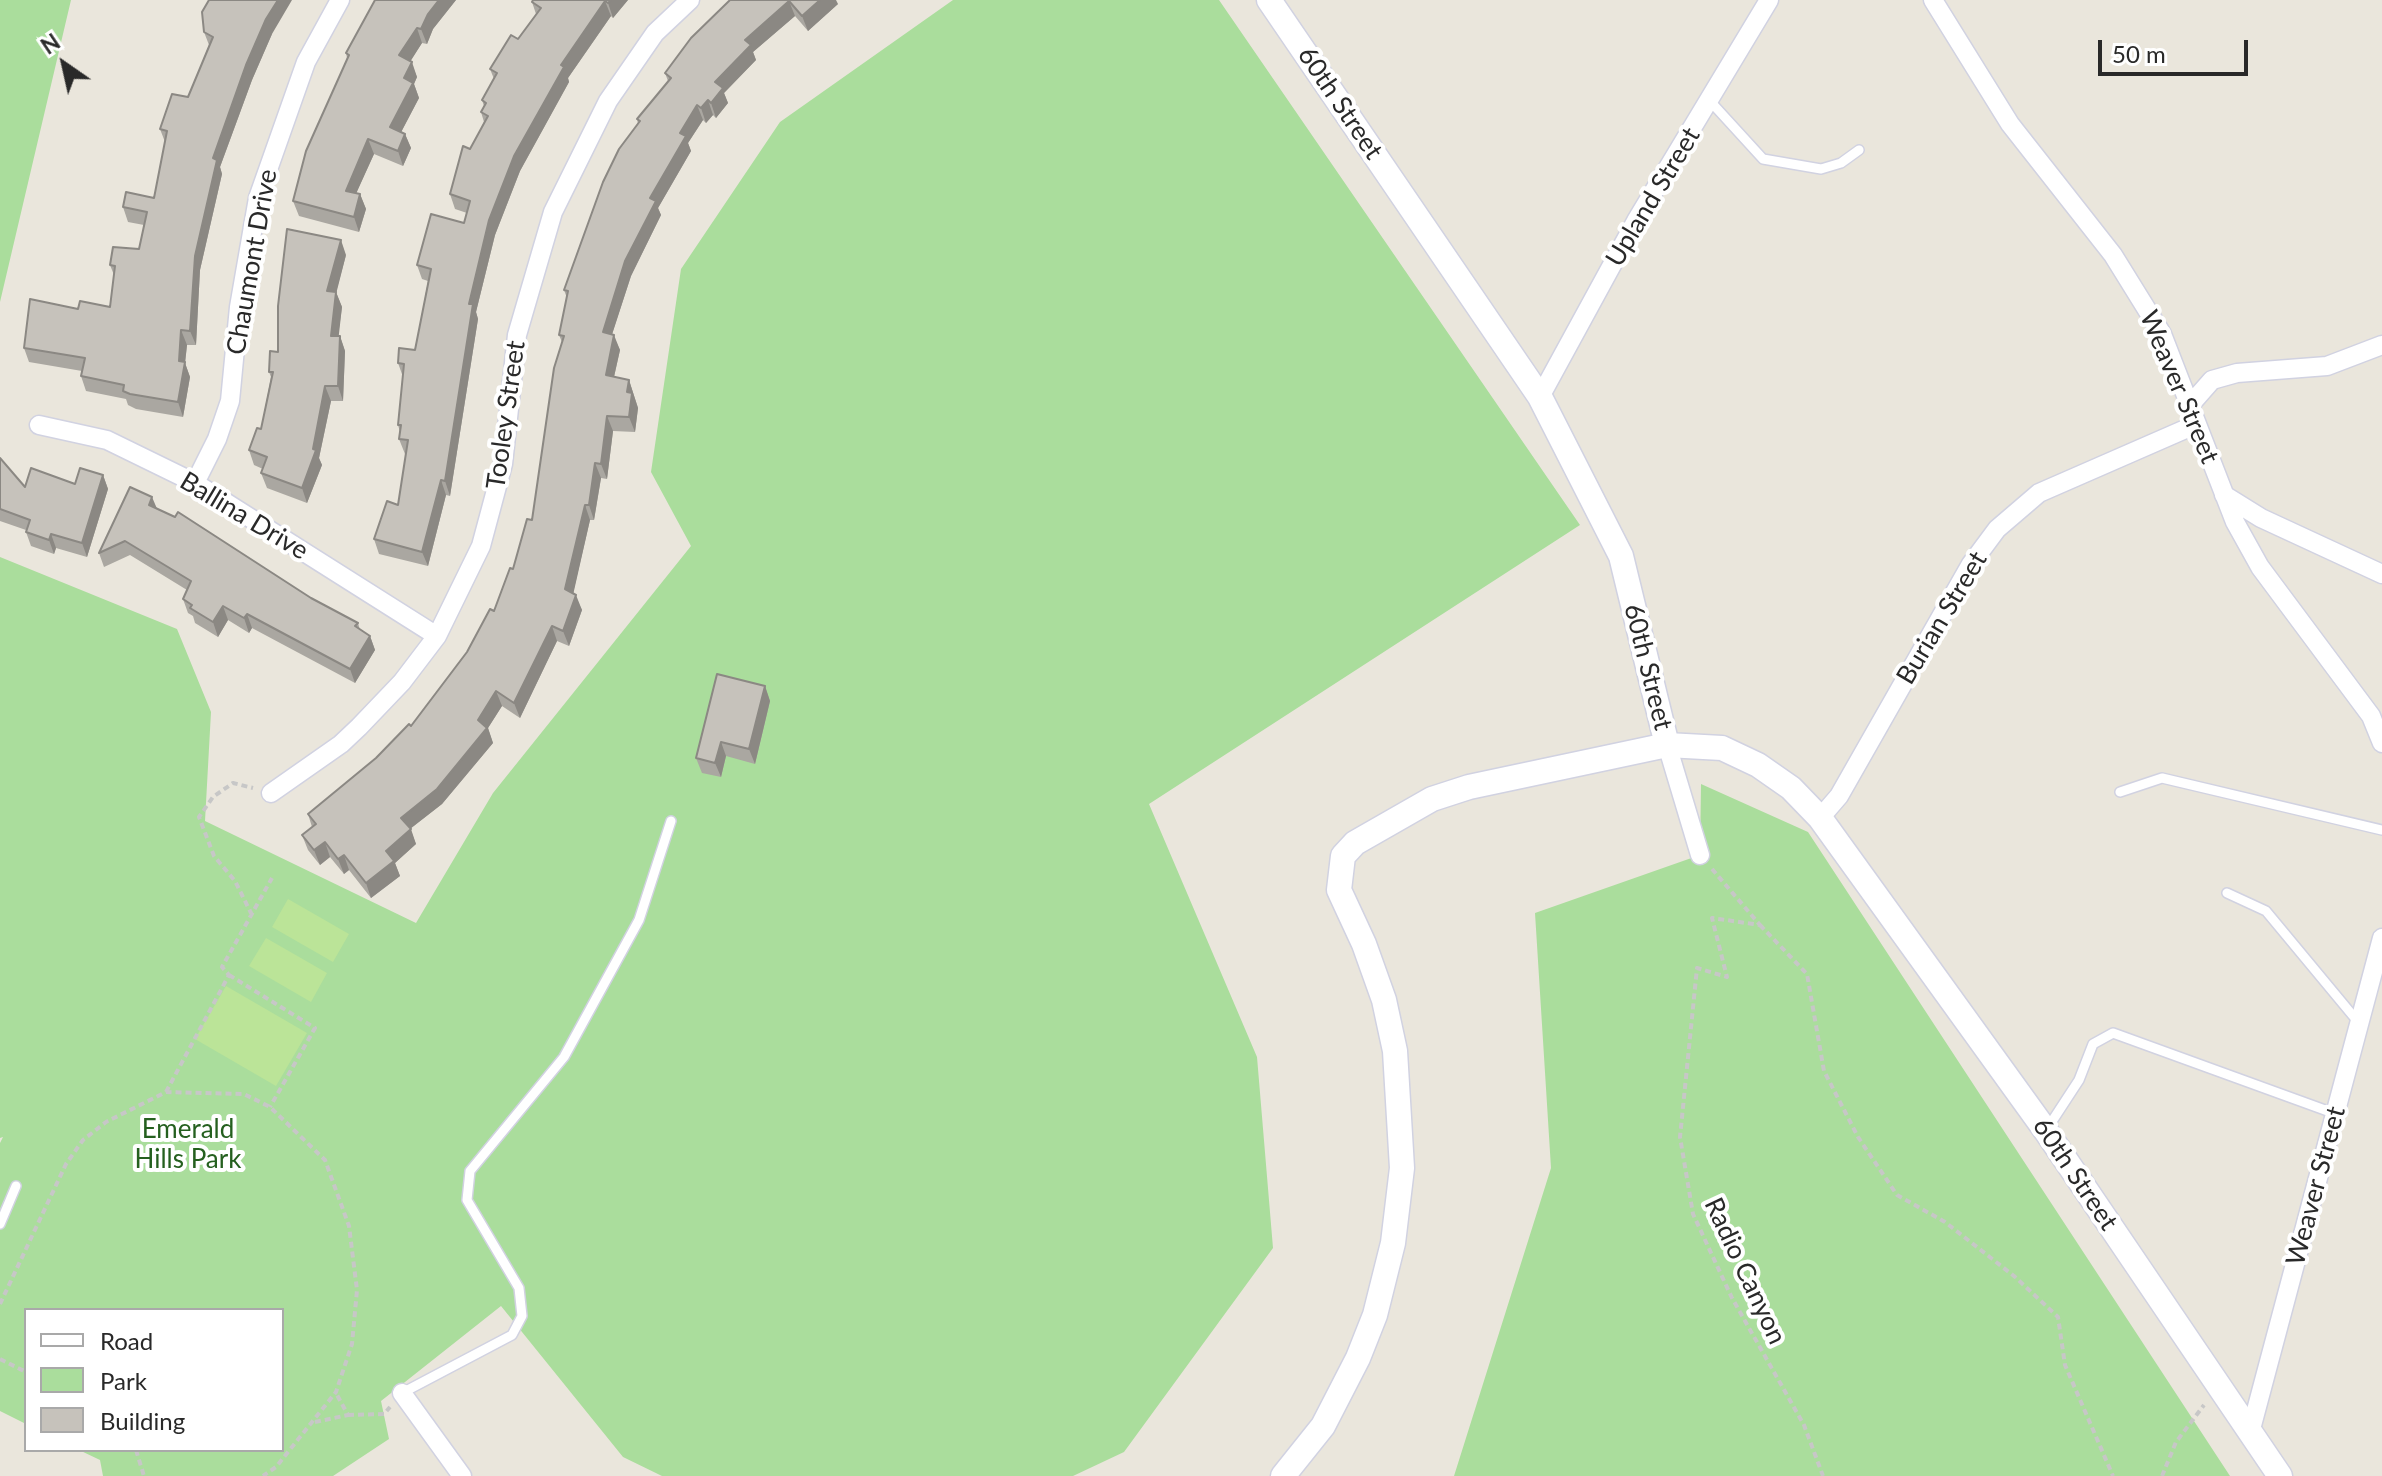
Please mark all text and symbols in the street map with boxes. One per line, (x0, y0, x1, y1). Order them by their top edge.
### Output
north arrow (24, 24, 104, 104)
scale bar (2102, 24, 2252, 74)
text: N (36, 28, 65, 60)
text: 50 m (2112, 39, 2166, 68)
street label: 60th Street (1291, 41, 1389, 165)
street label: Upland Street (1599, 122, 1707, 272)
street label: Chaumont Drive (220, 167, 284, 357)
street label: Weaver Street (2133, 306, 2225, 468)
street label: Tooley Street (480, 339, 532, 491)
street label: Ballina Drive (174, 466, 314, 566)
street label: Burian Street (1890, 546, 1994, 690)
street label: 60th Street (1617, 601, 1679, 733)
street label: Weaver Street (2280, 1103, 2352, 1269)
street label: 60th Street (2026, 1112, 2124, 1236)
park label: Emerald Hills Park (135, 1114, 241, 1176)
street label: Radio Canyon (1697, 1193, 1793, 1349)
legend (24, 1308, 284, 1452)
text: Road (100, 1326, 153, 1355)
text: Park (100, 1366, 147, 1395)
text: Building (100, 1406, 185, 1435)

